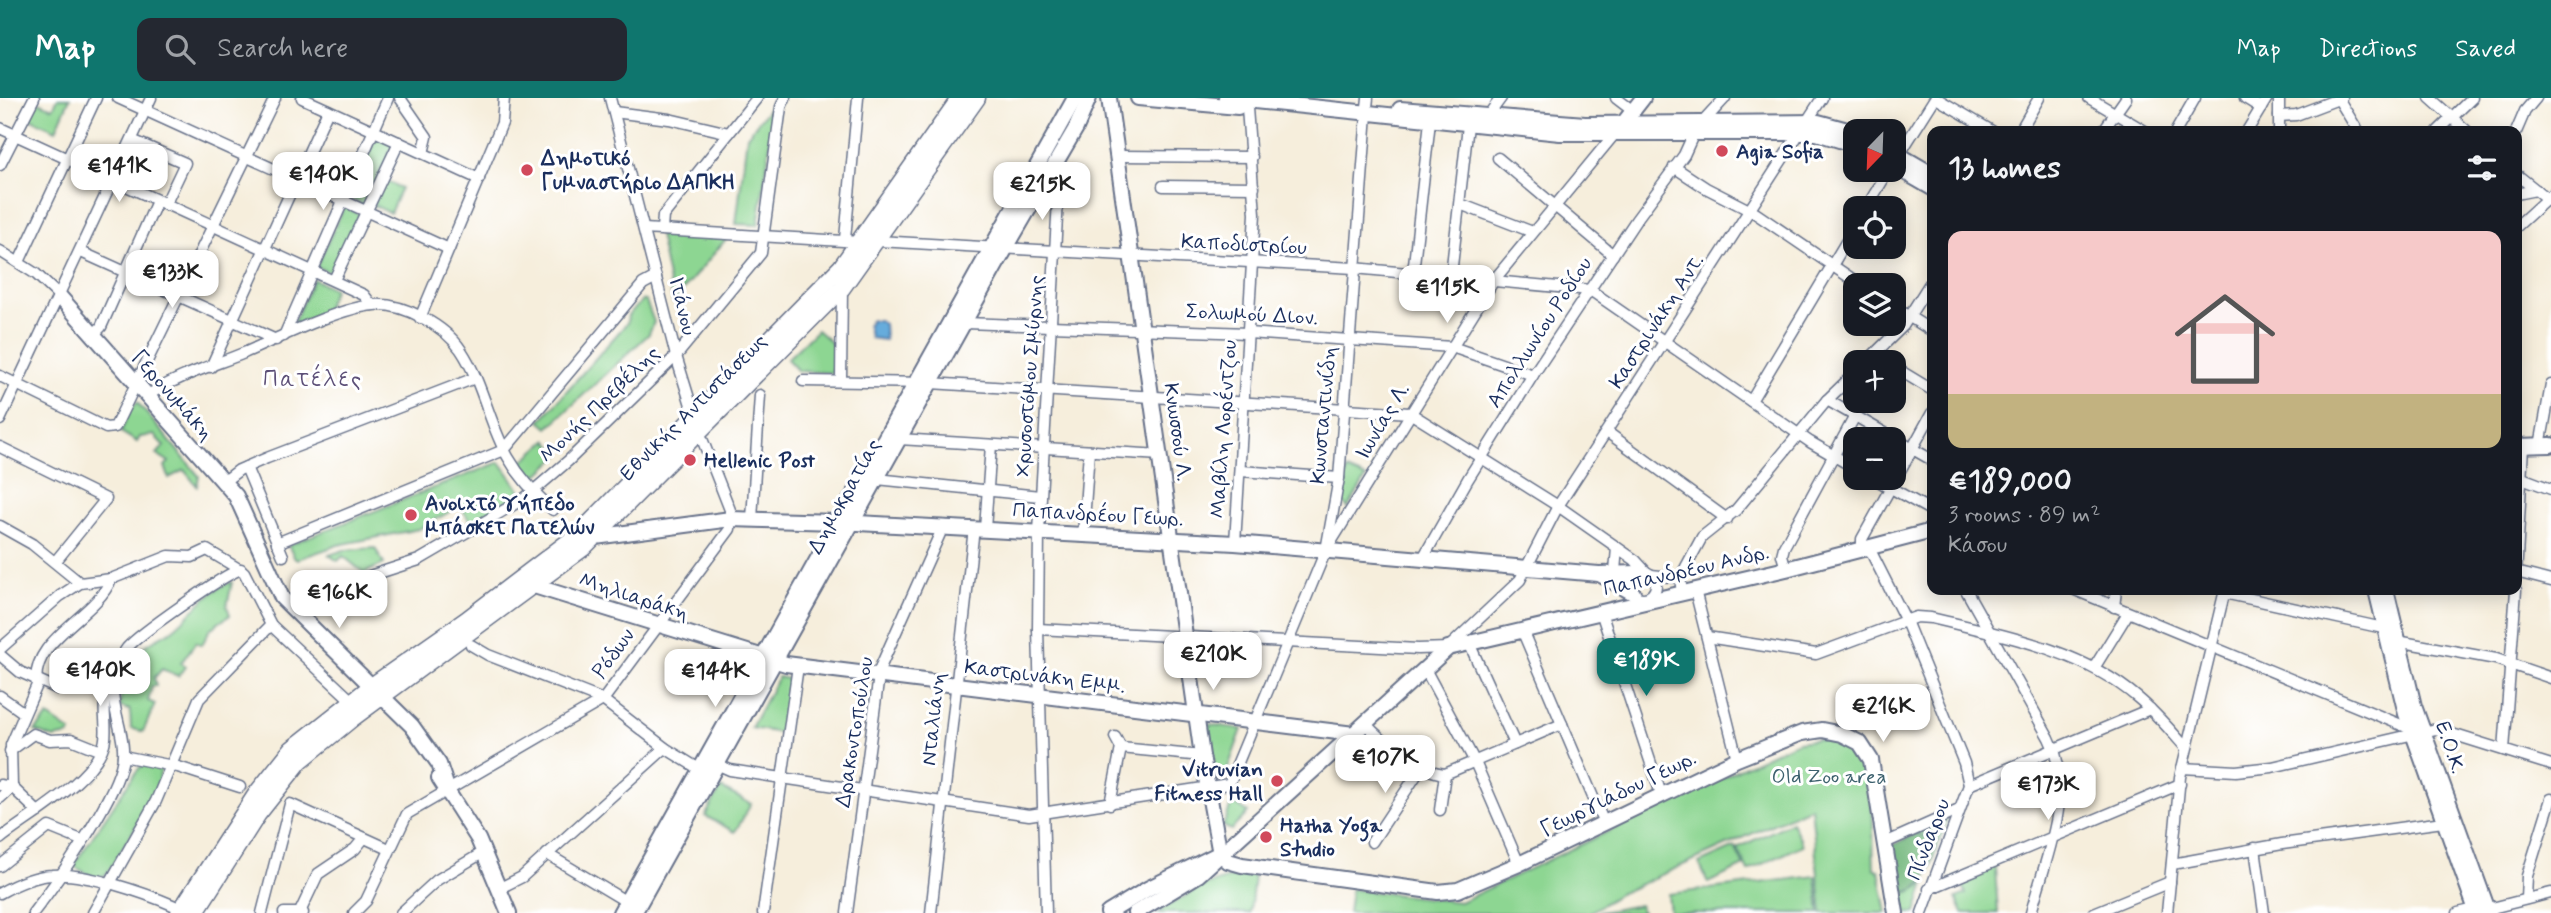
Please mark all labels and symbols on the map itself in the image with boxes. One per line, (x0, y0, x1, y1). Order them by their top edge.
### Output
north arrow (1843, 119, 1906, 182)
place label: Agia Sofia (1736, 138, 1824, 166)
marker: Agia Sofia (1714, 143, 1730, 159)
pin: €141K (70, 144, 168, 204)
place label: Δημοτικό Γυμναστήριο ΔΑΠΚΗ (540, 145, 735, 197)
pin: €140K (274, 152, 372, 212)
marker: Δημοτικό Γυμναστήριο ΔΑΠΚΗ (519, 162, 535, 178)
pin: €215K (993, 162, 1091, 222)
street label: Καποδιστρίου (1180, 228, 1308, 262)
street label: Καστρινάκη Αντ. (1603, 249, 1711, 394)
pin: €133K (123, 250, 221, 310)
street label: Απολλωνίου Ροδίου (1481, 252, 1599, 413)
pin: €115K (1398, 266, 1496, 325)
street label: Ιτάνου (661, 274, 703, 338)
street label: Χρυσοστόμου Σμύρνης (1009, 274, 1051, 478)
street label: Σολωμού Διον. (1185, 298, 1319, 332)
street label: Εθνικής Αντιστάσεως (614, 328, 773, 487)
street label: Μονής Πρεβέλης (533, 339, 666, 470)
street label: Μαβίλη Λορέντζου (1203, 339, 1244, 519)
street label: Γερονυμάκη (125, 344, 220, 447)
street label: Κωνσταντινίδη (1304, 345, 1344, 485)
district label: Πατέλες (263, 363, 363, 395)
street label: Ιωνίας Λ. (1349, 378, 1417, 465)
street label: Κνωσσού Λ. (1156, 381, 1198, 483)
street label: Δημοκρατίας (802, 434, 888, 559)
place label: Hellenic Post (704, 447, 815, 475)
marker: Hellenic Post (682, 452, 698, 468)
place label: Ανοιχτό γήπεδο μπάσκετ Πατελών (425, 490, 595, 542)
street label: Παπανδρέου Γεωρ. (1012, 496, 1184, 533)
marker: Ανοιχτό γήπεδο μπάσκετ Πατελών (403, 507, 419, 523)
street label: Παπανδρέου Ανδρ. (1600, 537, 1772, 604)
street label: Μηλιαράκη (575, 566, 692, 628)
pin: €166K (290, 570, 388, 630)
street label: Ρόδων (586, 623, 642, 685)
pin: €210K (1164, 632, 1262, 692)
pin: €189K (1597, 638, 1695, 698)
pin: €140K (51, 648, 149, 708)
pin: €144K (666, 650, 764, 709)
street label: Καστρινάκη Εμμ. (963, 653, 1127, 701)
street label: Δρακοντοπούλου (829, 655, 881, 810)
street label: Νταλιάνη (915, 671, 953, 767)
pin: €216K (1834, 684, 1932, 744)
street label: Ε.Ο.Κ. (2428, 717, 2472, 777)
pin: €107K (1336, 736, 1434, 795)
street label: Γεωργιάδου Γεωρ. (1536, 744, 1701, 844)
place label: Vitruvian Fitness Hall (1154, 756, 1263, 808)
pin: €173K (1999, 762, 2097, 822)
park label: Old Zoo area (1772, 763, 1886, 791)
marker: Vitruvian Fitness Hall (1269, 773, 1285, 789)
street label: Πίνδαρου (1901, 794, 1957, 884)
place label: Hatha Yoga Studio (1280, 812, 1383, 864)
marker: Hatha Yoga Studio (1258, 829, 1274, 845)

